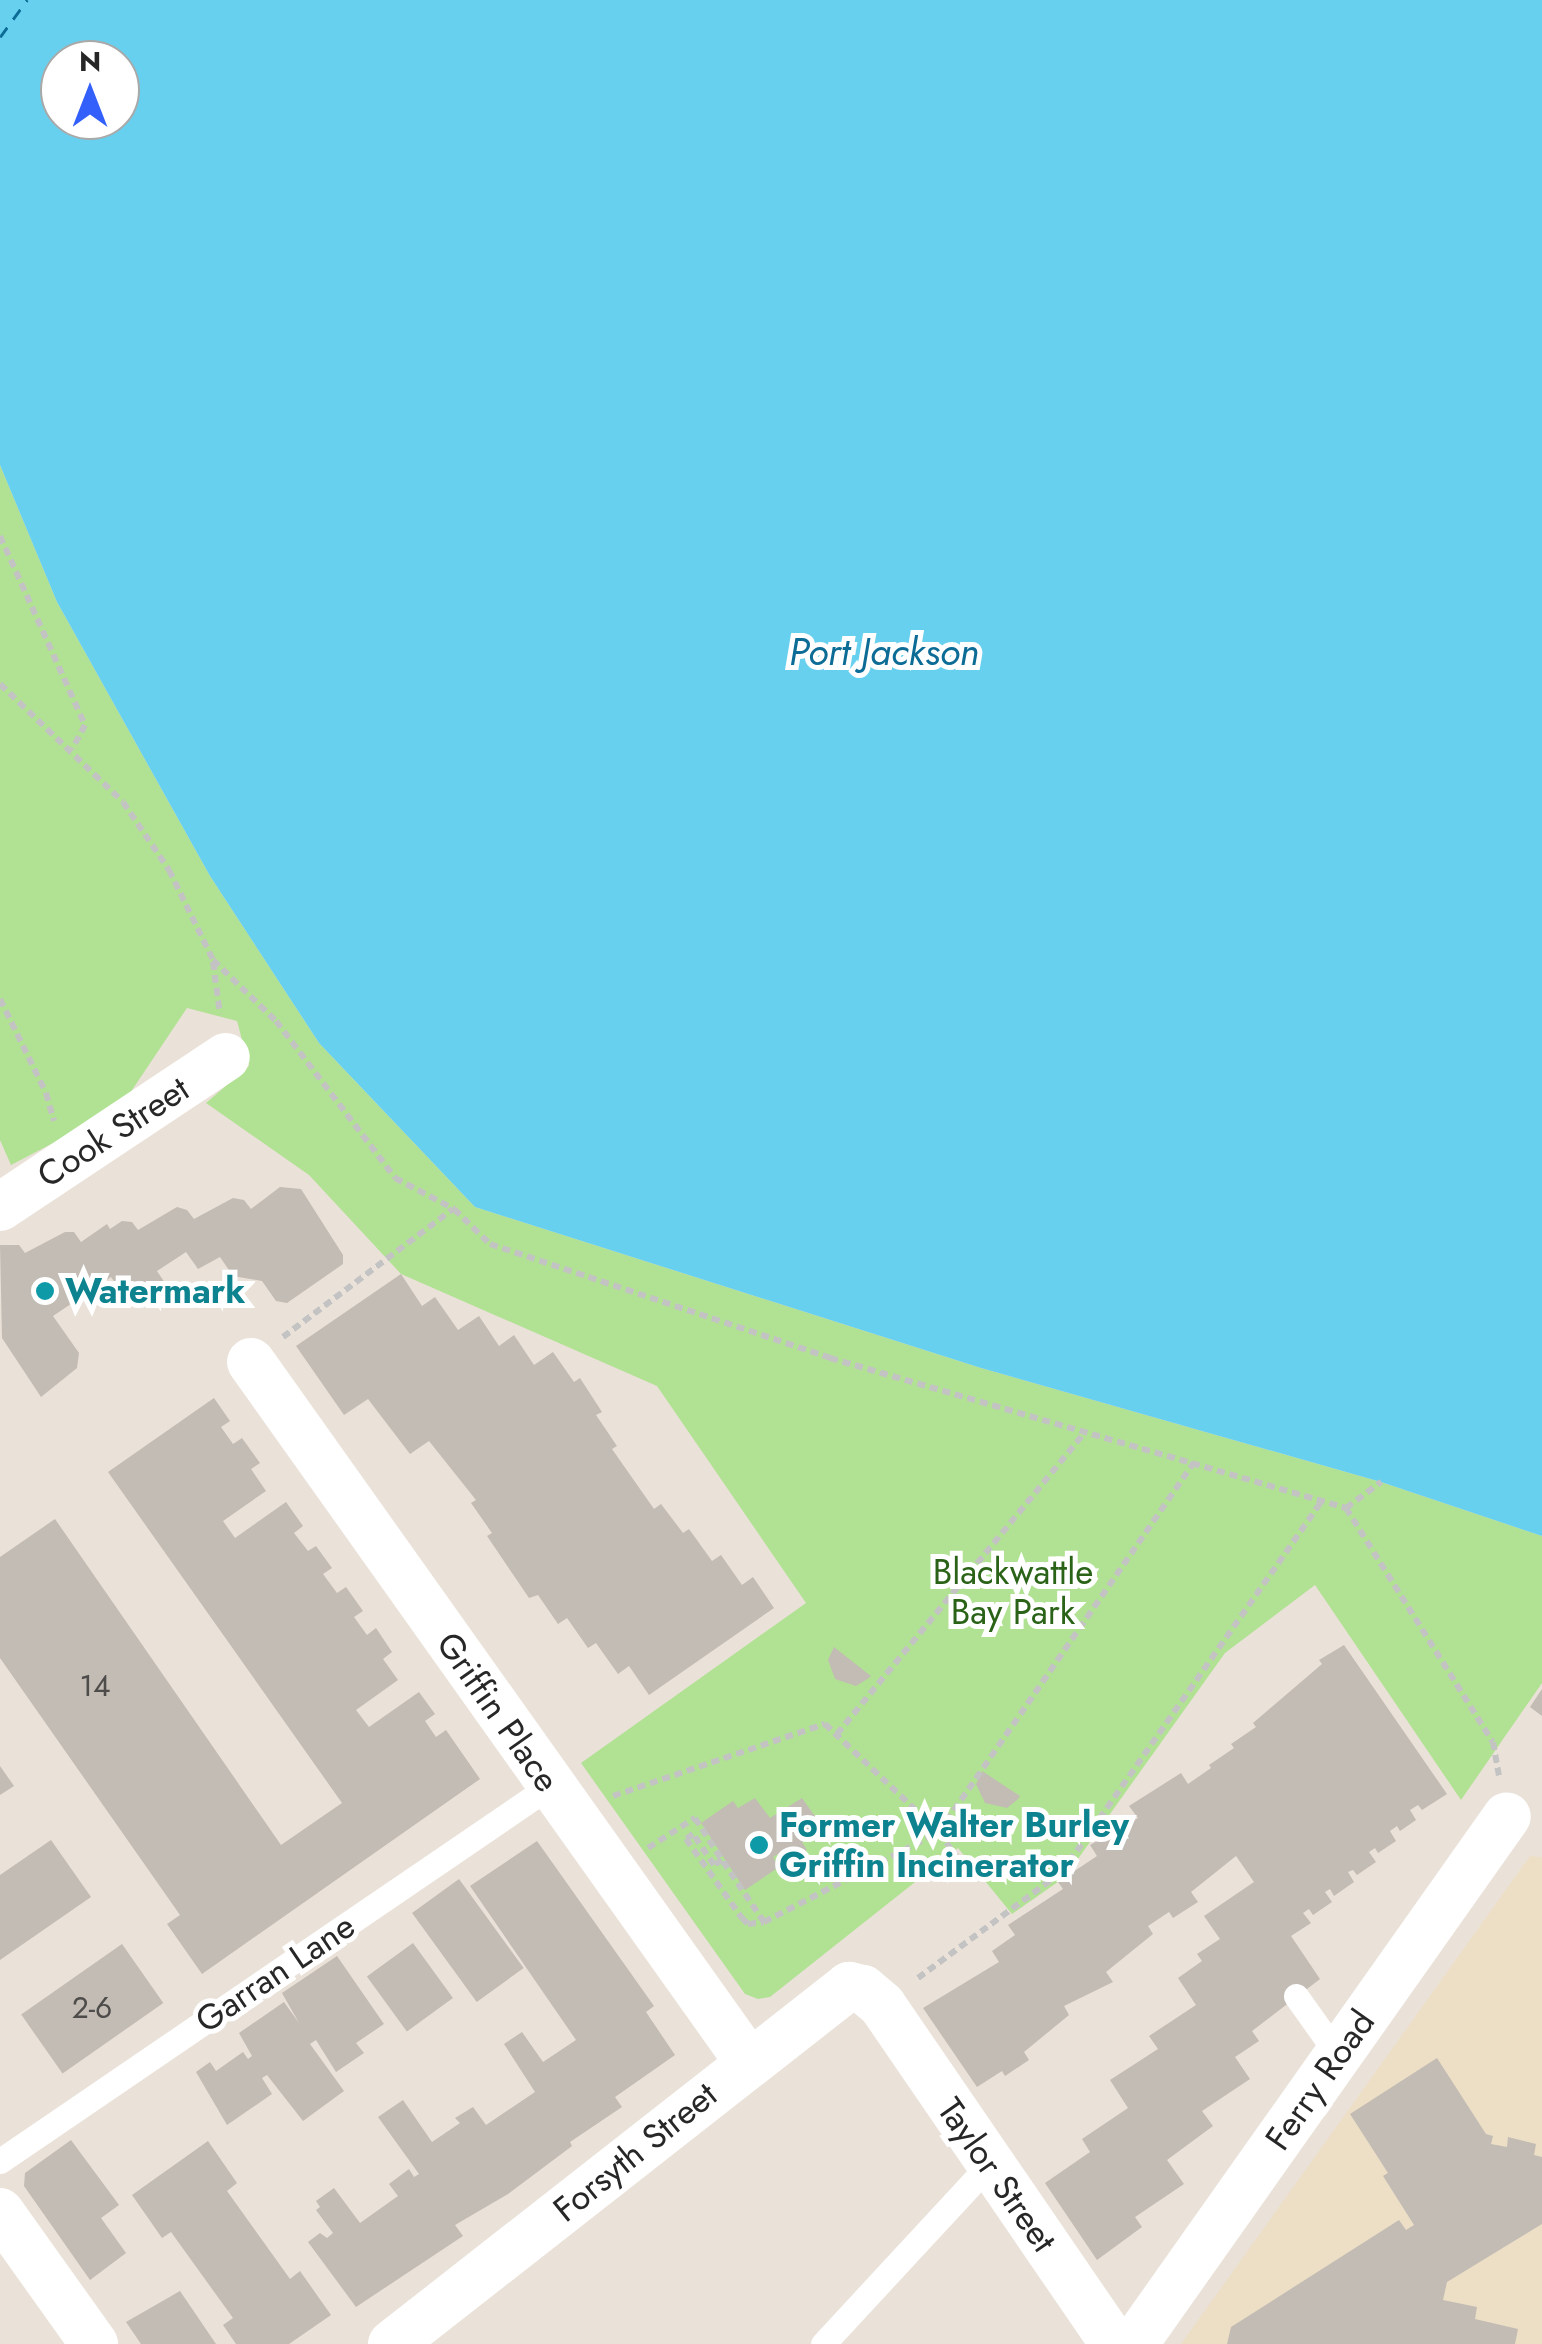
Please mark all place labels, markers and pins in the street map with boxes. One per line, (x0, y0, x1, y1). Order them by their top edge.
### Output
place label: Watermark (65, 1270, 245, 1312)
marker: Watermark (34, 1280, 56, 1302)
place label: Former Walter Burley Griffin Incinerator (779, 1804, 1129, 1886)
marker: Former Walter Burley Griffin Incinerator (748, 1834, 770, 1856)

